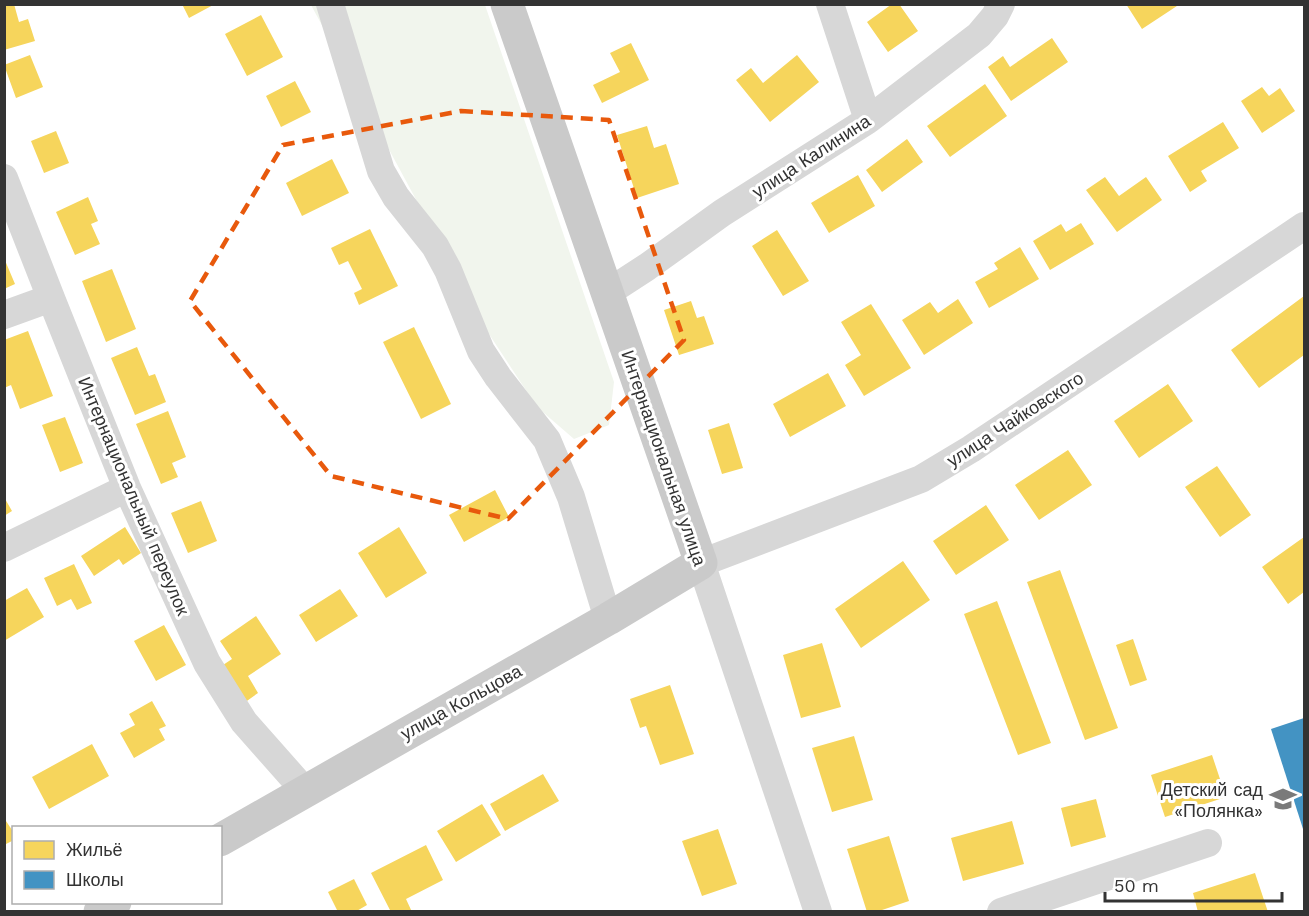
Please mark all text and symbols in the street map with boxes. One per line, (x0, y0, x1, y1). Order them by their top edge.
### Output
street label: улица Калинина (748, 109, 875, 202)
street label: Интернациональная улица (617, 348, 711, 569)
street label: улица Чайковского (943, 367, 1087, 471)
street label: Интернациональный переулок (74, 374, 194, 618)
street label: улица Кольцова (397, 660, 526, 744)
place label: Детский сад «Полянка» (1161, 779, 1263, 821)
school or university icon: Детский сад «Полянка» (1268, 784, 1298, 814)
legend (12, 826, 222, 904)
text: Жильё (66, 839, 123, 860)
scale bar (1105, 865, 1282, 903)
text: Школы (66, 869, 124, 890)
text: 50 m (1114, 875, 1159, 896)

